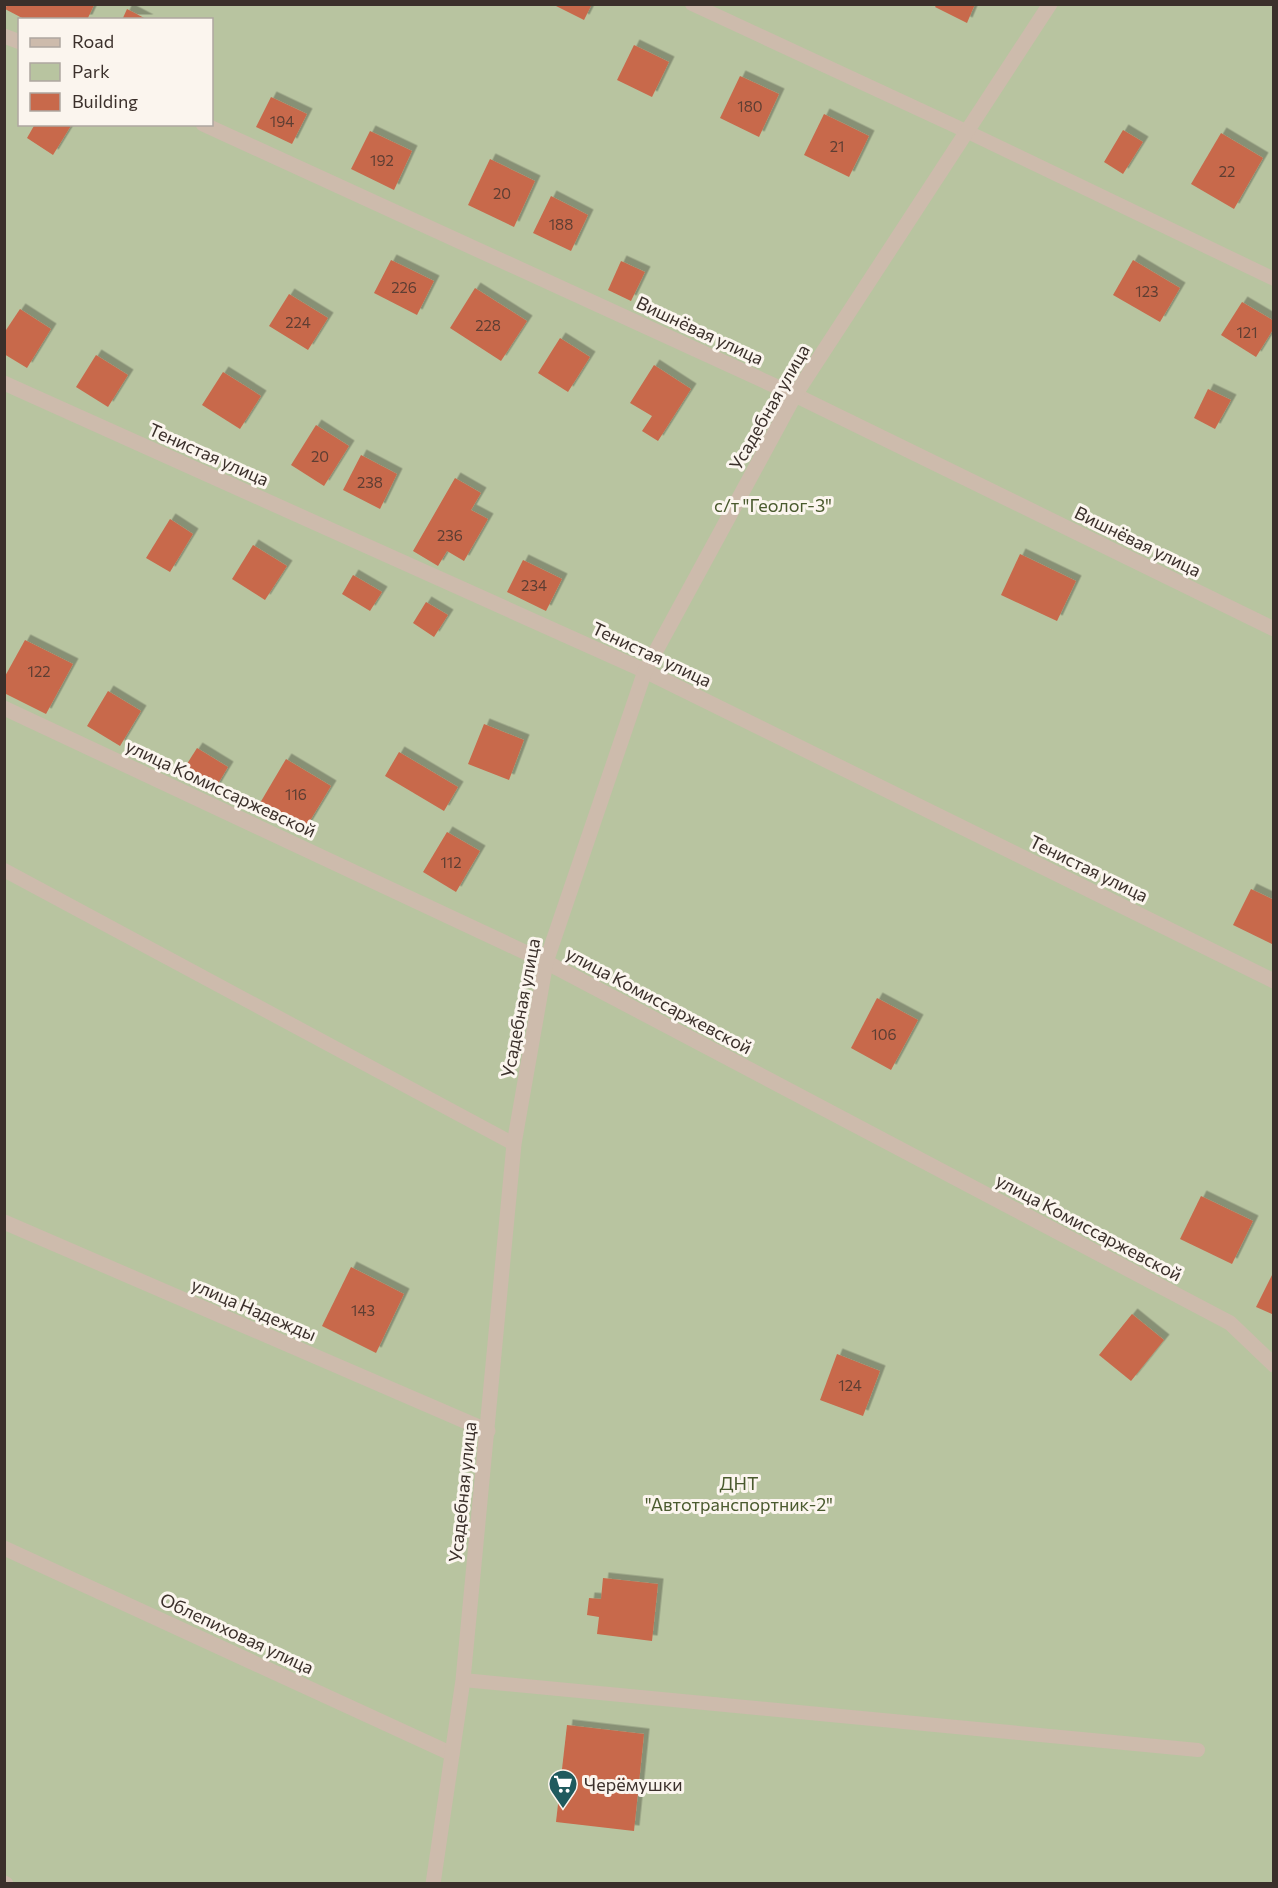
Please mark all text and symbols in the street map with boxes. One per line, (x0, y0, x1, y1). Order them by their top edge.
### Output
legend (18, 18, 213, 126)
text: Road (72, 30, 114, 52)
text: Park (72, 60, 110, 82)
text: Building (72, 90, 138, 112)
house number: 180 (737, 97, 763, 115)
house number: 194 (270, 112, 294, 130)
house number: 21 (830, 137, 844, 155)
house number: 192 (370, 151, 394, 169)
house number: 22 (1219, 162, 1235, 180)
house number: 20 (493, 184, 511, 202)
house number: 188 (549, 215, 573, 233)
house number: 226 (391, 278, 417, 296)
house number: 123 (1135, 282, 1159, 300)
street label: Вишнёвая улица (633, 291, 767, 369)
house number: 224 (285, 313, 311, 331)
house number: 228 (475, 316, 501, 334)
house number: 121 (1236, 323, 1258, 341)
street label: Усадебная улица (724, 340, 814, 474)
street label: Тенистая улица (146, 418, 272, 490)
house number: 20 (311, 447, 329, 465)
house number: 238 (357, 473, 383, 491)
park label: с/т "Геолог-3" (714, 494, 832, 516)
street label: Вишнёвая улица (1071, 501, 1205, 581)
house number: 236 (437, 526, 463, 544)
house number: 234 (521, 576, 547, 594)
street label: Тенистая улица (589, 617, 715, 691)
house number: 122 (27, 662, 51, 680)
street label: улица Комиссаржевской (122, 734, 320, 842)
house number: 116 (285, 785, 307, 803)
street label: Тенистая улица (1026, 830, 1152, 906)
house number: 112 (440, 853, 462, 871)
street label: Усадебная улица (496, 936, 544, 1080)
street label: улица Комиссаржевской (562, 942, 756, 1058)
house number: 106 (871, 1025, 897, 1043)
street label: улица Комиссаржевской (992, 1169, 1186, 1285)
street label: улица Надежды (188, 1273, 320, 1345)
house number: 143 (351, 1301, 375, 1319)
house number: 124 (838, 1376, 862, 1394)
street label: Усадебная улица (444, 1421, 480, 1563)
park label: ДНТ "Автотранспортник-2" (645, 1472, 833, 1515)
street label: Облепиховая улица (157, 1588, 317, 1678)
supermarket icon: Черёмушки (547, 1768, 579, 1810)
place label: Черёмушки (584, 1773, 683, 1795)

